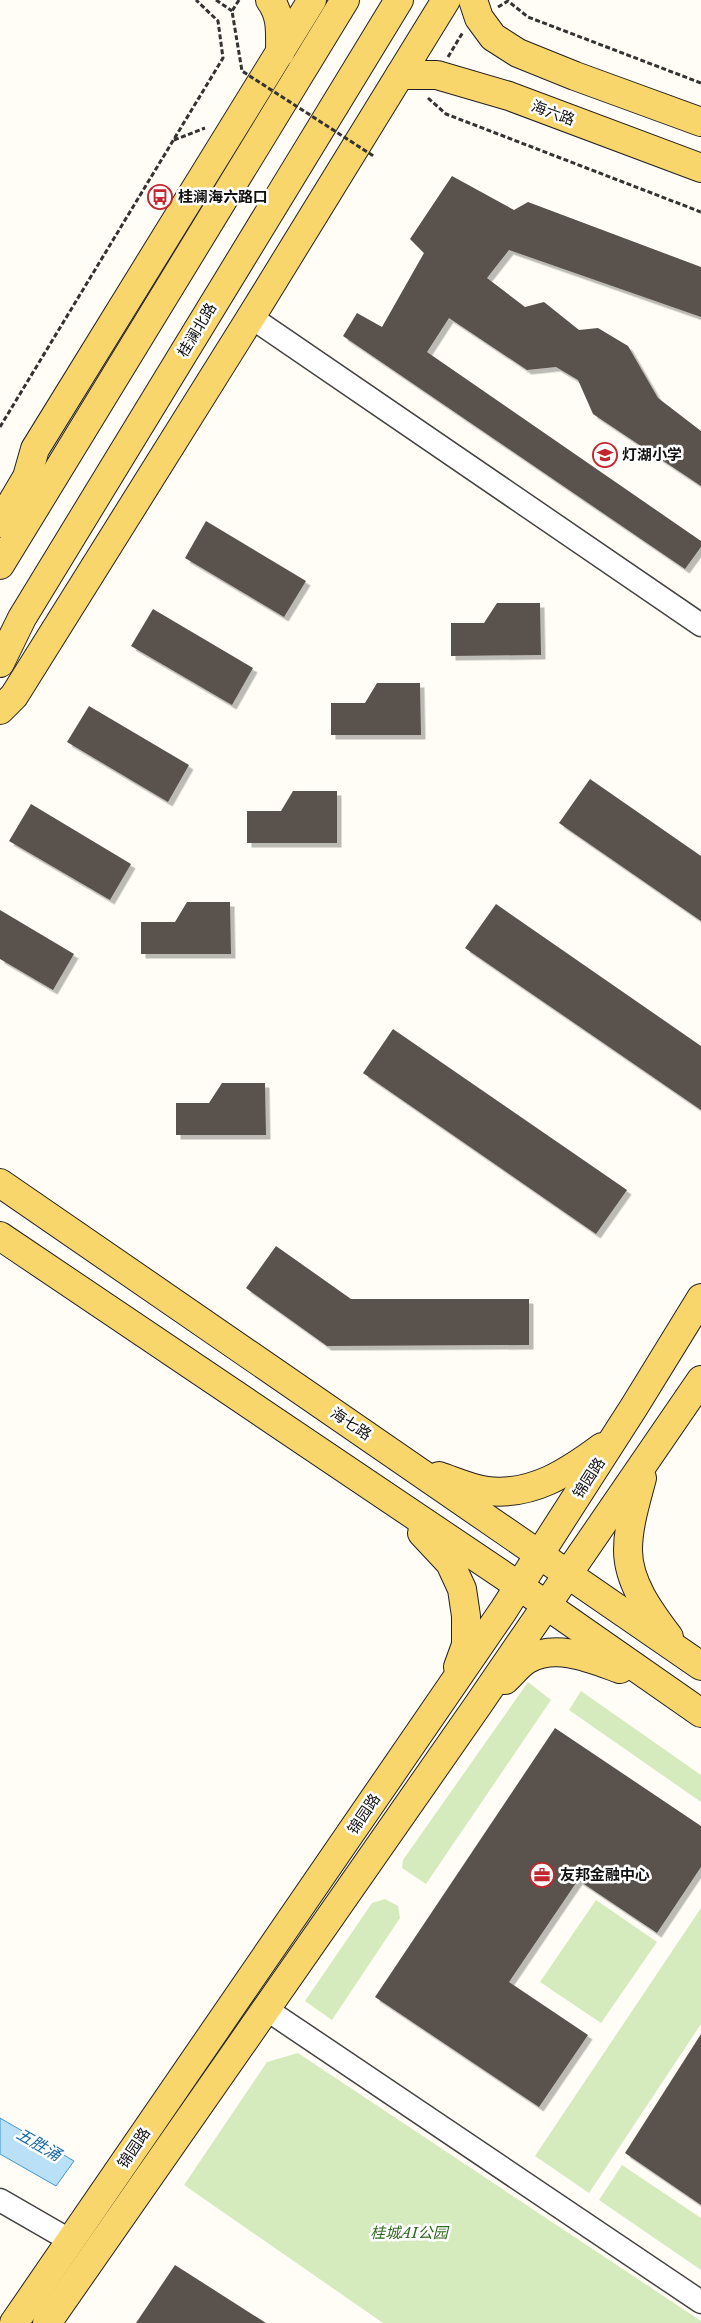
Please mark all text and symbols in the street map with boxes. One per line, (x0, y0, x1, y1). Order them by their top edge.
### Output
street label: 海六路 (529, 96, 578, 129)
bus stop icon: 桂澜海六路口 (147, 184, 173, 210)
place label: 桂澜海六路口 (178, 187, 268, 206)
street label: 桂澜北路 (173, 299, 220, 360)
school or university icon: 灯湖小学 (592, 442, 618, 468)
place label: 灯湖小学 (622, 445, 682, 464)
street label: 海七路 (327, 1403, 375, 1444)
street label: 锦园路 (568, 1454, 609, 1502)
street label: 锦园路 (343, 1790, 384, 1838)
office icon: 友邦金融中心 (529, 1862, 555, 1888)
place label: 友邦金融中心 (560, 1865, 650, 1884)
water label: 五胜涌 (13, 2123, 67, 2166)
street label: 锦园路 (113, 2124, 154, 2172)
park label: 桂城AI公园 (370, 2223, 450, 2242)

